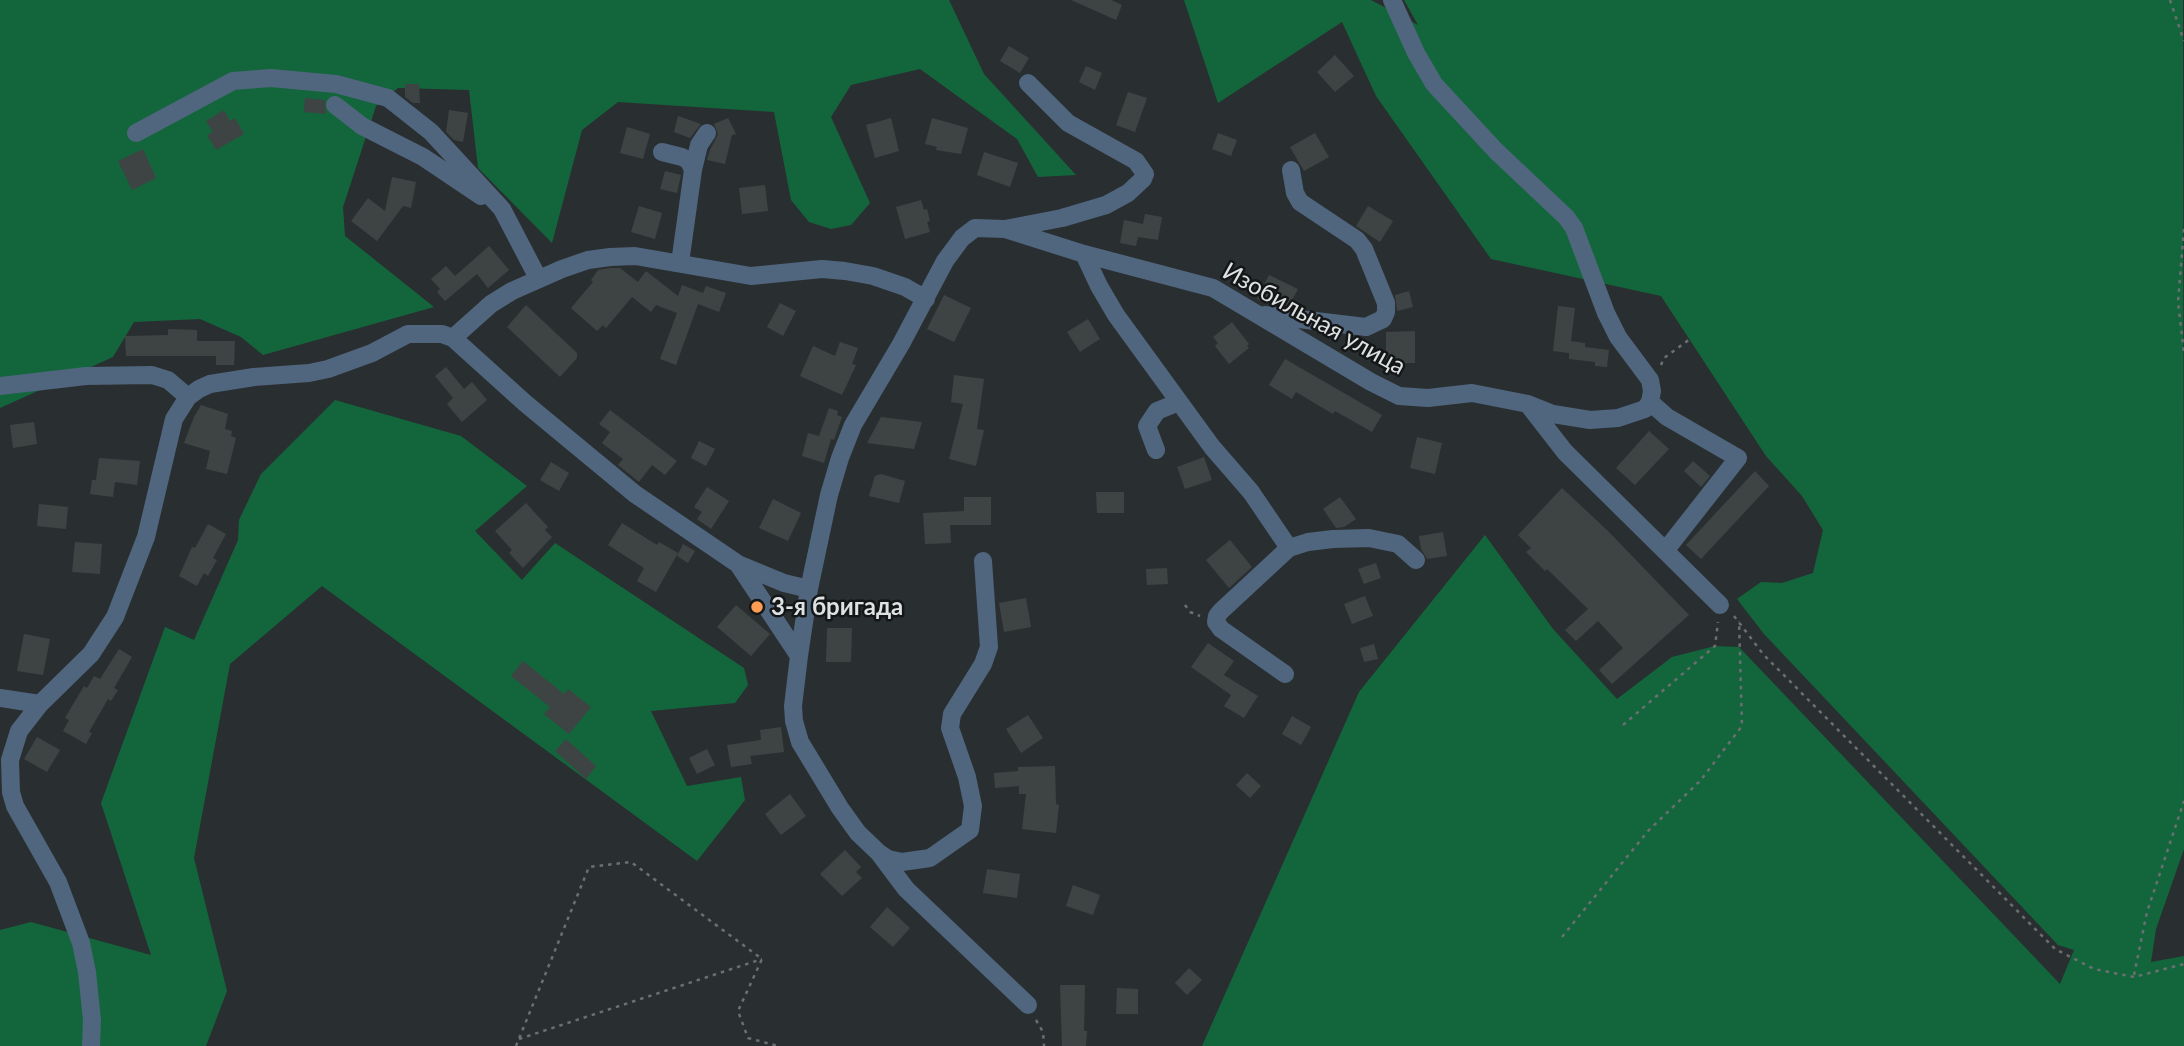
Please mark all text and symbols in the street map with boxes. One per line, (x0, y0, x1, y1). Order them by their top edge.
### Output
street label: Изобильная улица (1217, 257, 1411, 381)
place label: 3-я бригада (771, 593, 903, 621)
marker: 3-я бригада (749, 599, 765, 615)

